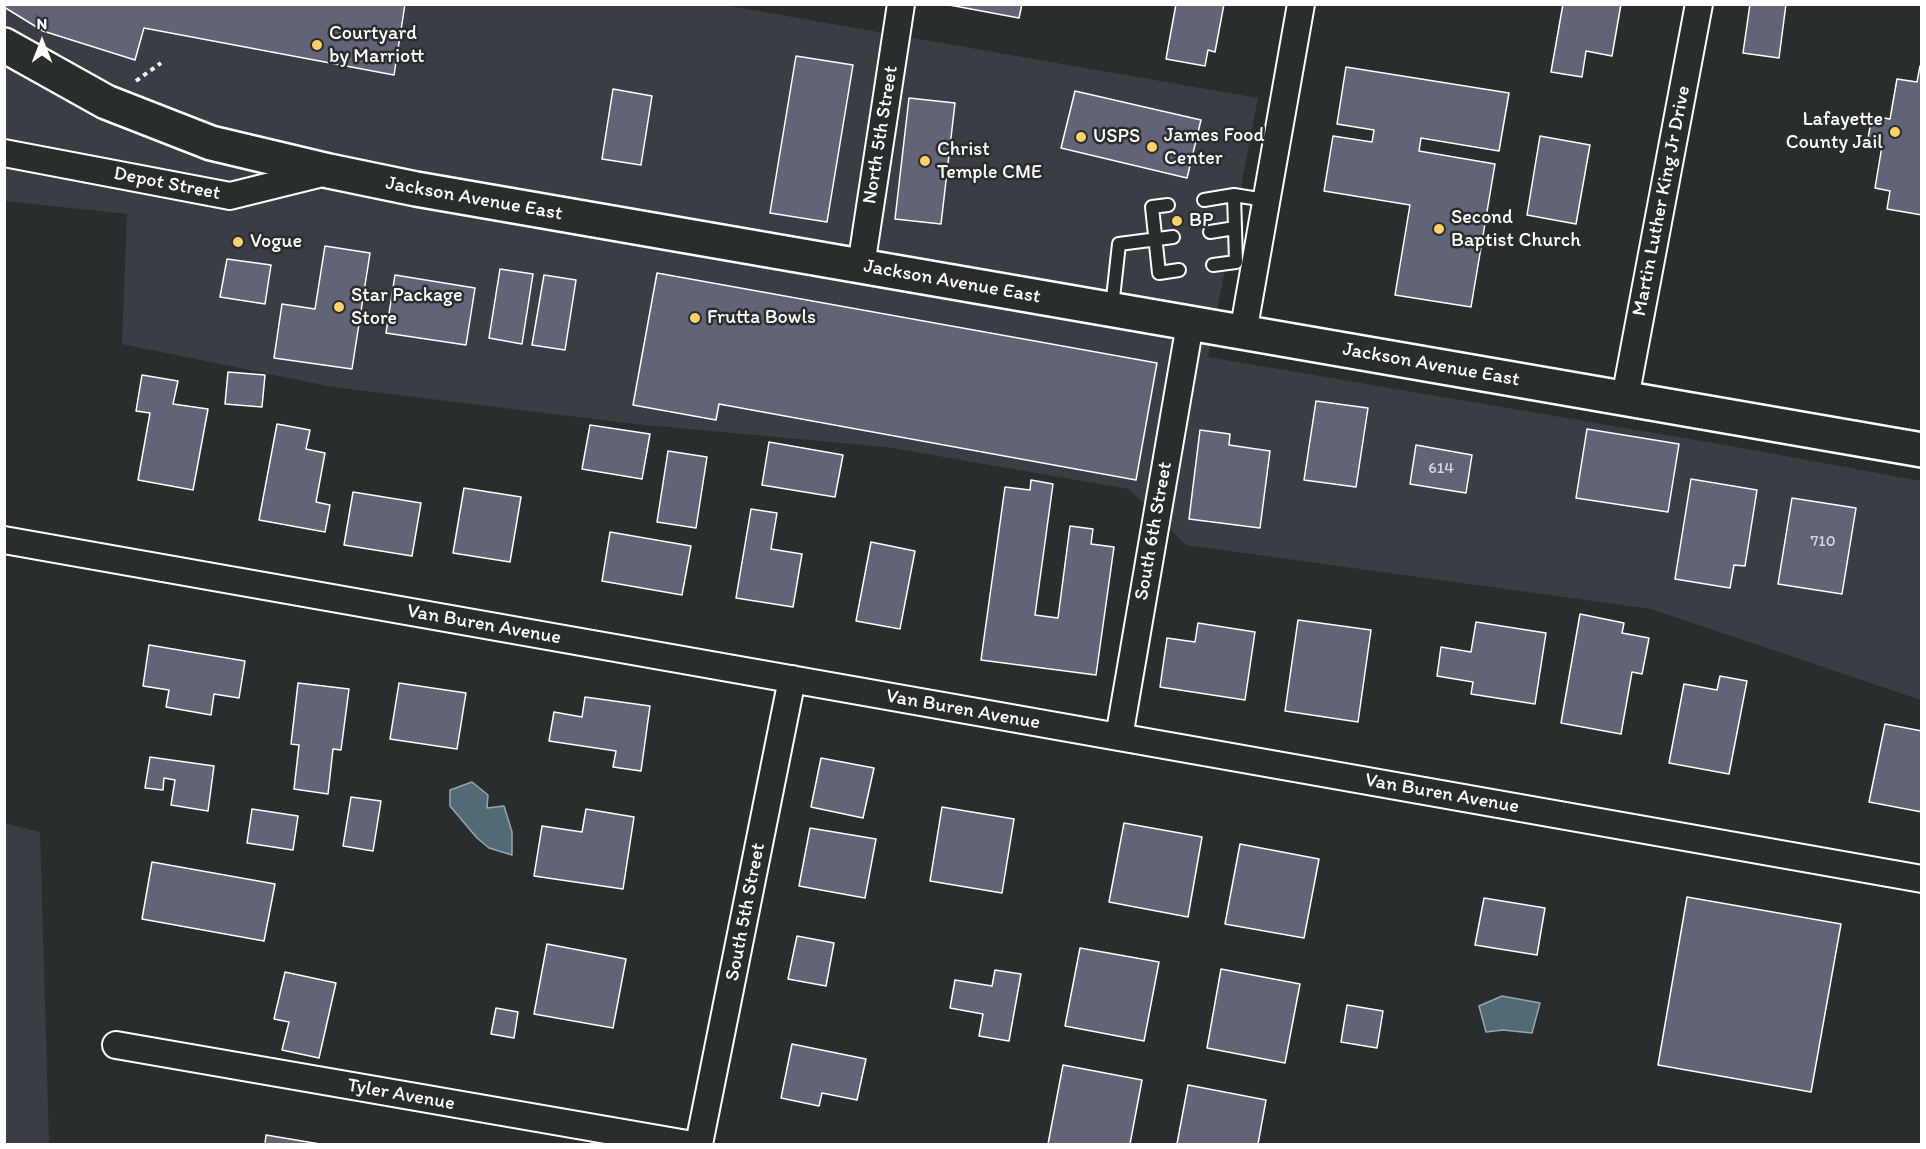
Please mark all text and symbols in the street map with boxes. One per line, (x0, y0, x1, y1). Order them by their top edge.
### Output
north arrow (12, 12, 72, 72)
text: N (37, 14, 47, 33)
place label: Courtyard by Marriott (329, 22, 424, 69)
marker: Courtyard by Marriott (310, 38, 324, 52)
street label: North 5th Street (858, 64, 904, 206)
street label: Martin Luther King Jr Drive (1628, 84, 1696, 318)
place label: Lafayette County Jail (1786, 108, 1883, 155)
place label: James Food Center (1164, 124, 1265, 171)
place label: USPS (1093, 125, 1140, 149)
marker: Lafayette County Jail (1888, 125, 1902, 139)
marker: USPS (1074, 130, 1088, 144)
place label: Christ Temple CME (937, 138, 1042, 185)
marker: James Food Center (1145, 140, 1159, 154)
marker: Christ Temple CME (918, 154, 932, 168)
street label: Depot Street (112, 162, 222, 206)
street label: Jackson Avenue East (384, 172, 564, 226)
place label: Second Baptist Church (1451, 206, 1581, 253)
place label: BP (1189, 209, 1213, 233)
marker: BP (1170, 214, 1184, 228)
marker: Second Baptist Church (1432, 222, 1446, 236)
place label: Vogue (250, 230, 302, 254)
marker: Vogue (231, 235, 245, 249)
street label: Jackson Avenue East (862, 255, 1042, 309)
place label: Star Package Store (351, 284, 463, 331)
marker: Star Package Store (332, 300, 346, 314)
place label: Frutta Bowls (707, 306, 816, 330)
marker: Frutta Bowls (688, 311, 702, 325)
street label: Jackson Avenue East (1341, 338, 1521, 392)
house number: 614 (1428, 459, 1454, 479)
street label: South 6th Street (1130, 460, 1178, 602)
house number: 710 (1810, 532, 1836, 552)
street label: Van Buren Avenue (405, 600, 563, 650)
street label: Van Buren Avenue (884, 685, 1042, 735)
street label: Van Buren Avenue (1363, 769, 1521, 819)
street label: South 5th Street (721, 841, 771, 983)
street label: Tyler Avenue (345, 1074, 457, 1116)

